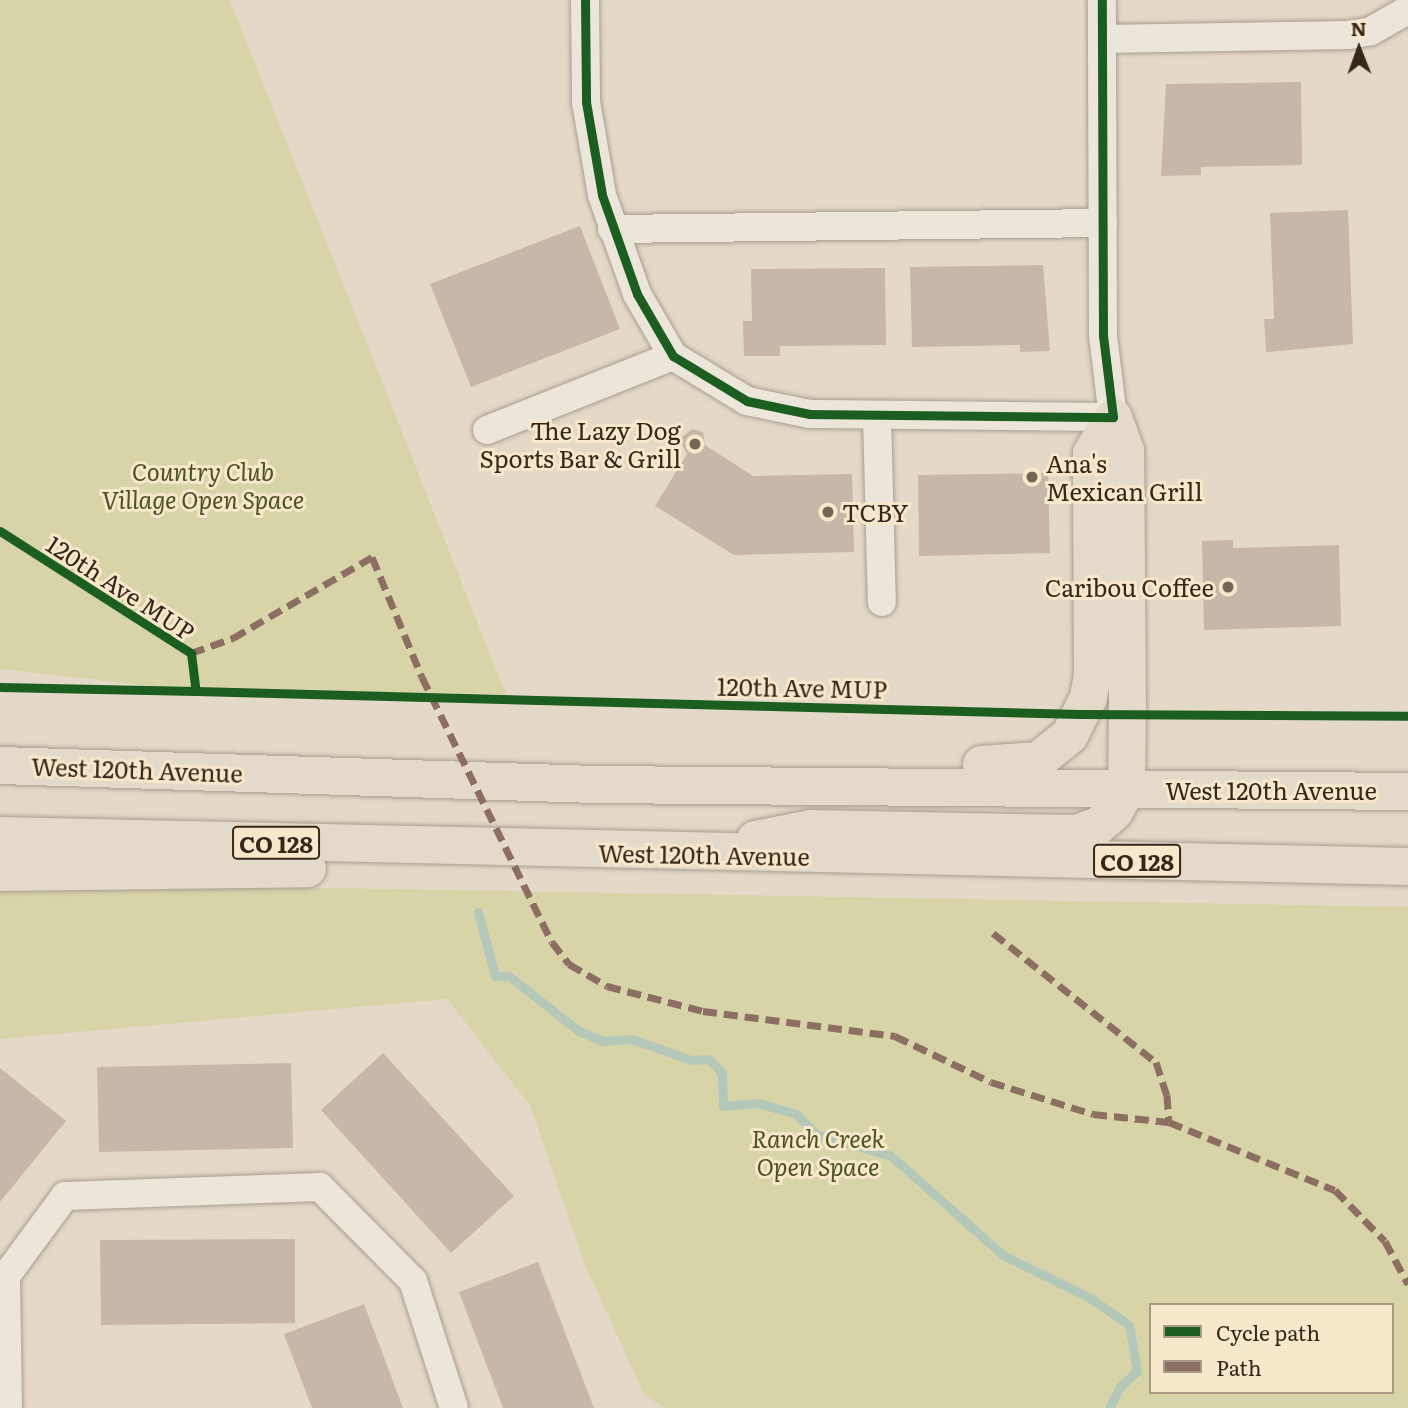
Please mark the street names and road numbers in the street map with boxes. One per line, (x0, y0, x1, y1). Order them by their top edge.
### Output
street label: 120th Ave MUP (42, 529, 200, 645)
street label: 120th Ave MUP (717, 671, 887, 703)
street label: West 120th Avenue (31, 751, 243, 787)
street label: West 120th Avenue (1165, 776, 1377, 804)
road number: CO 128 (230, 824, 322, 862)
street label: West 120th Avenue (598, 838, 810, 870)
road number: CO 128 (1092, 842, 1182, 880)

